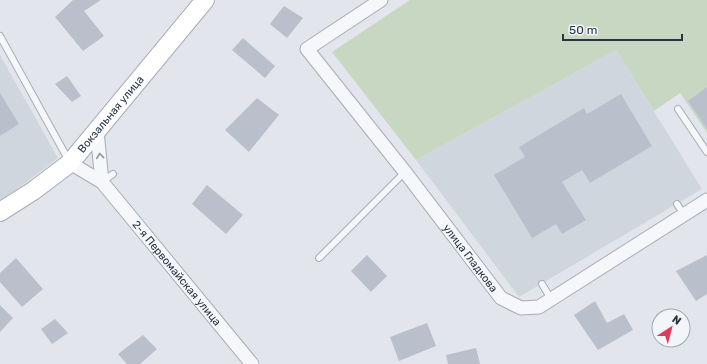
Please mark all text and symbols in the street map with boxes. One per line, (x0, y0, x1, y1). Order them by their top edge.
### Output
scale bar (563, 16, 682, 42)
text: 50 m (569, 23, 597, 37)
street label: Вокзальная улица (75, 73, 146, 155)
one-way arrow (95, 153, 104, 159)
street label: 2-я Первомайская улица (130, 218, 224, 328)
street label: улица Гладкова (440, 221, 500, 294)
north arrow (651, 308, 691, 348)
text: N (670, 313, 684, 328)

